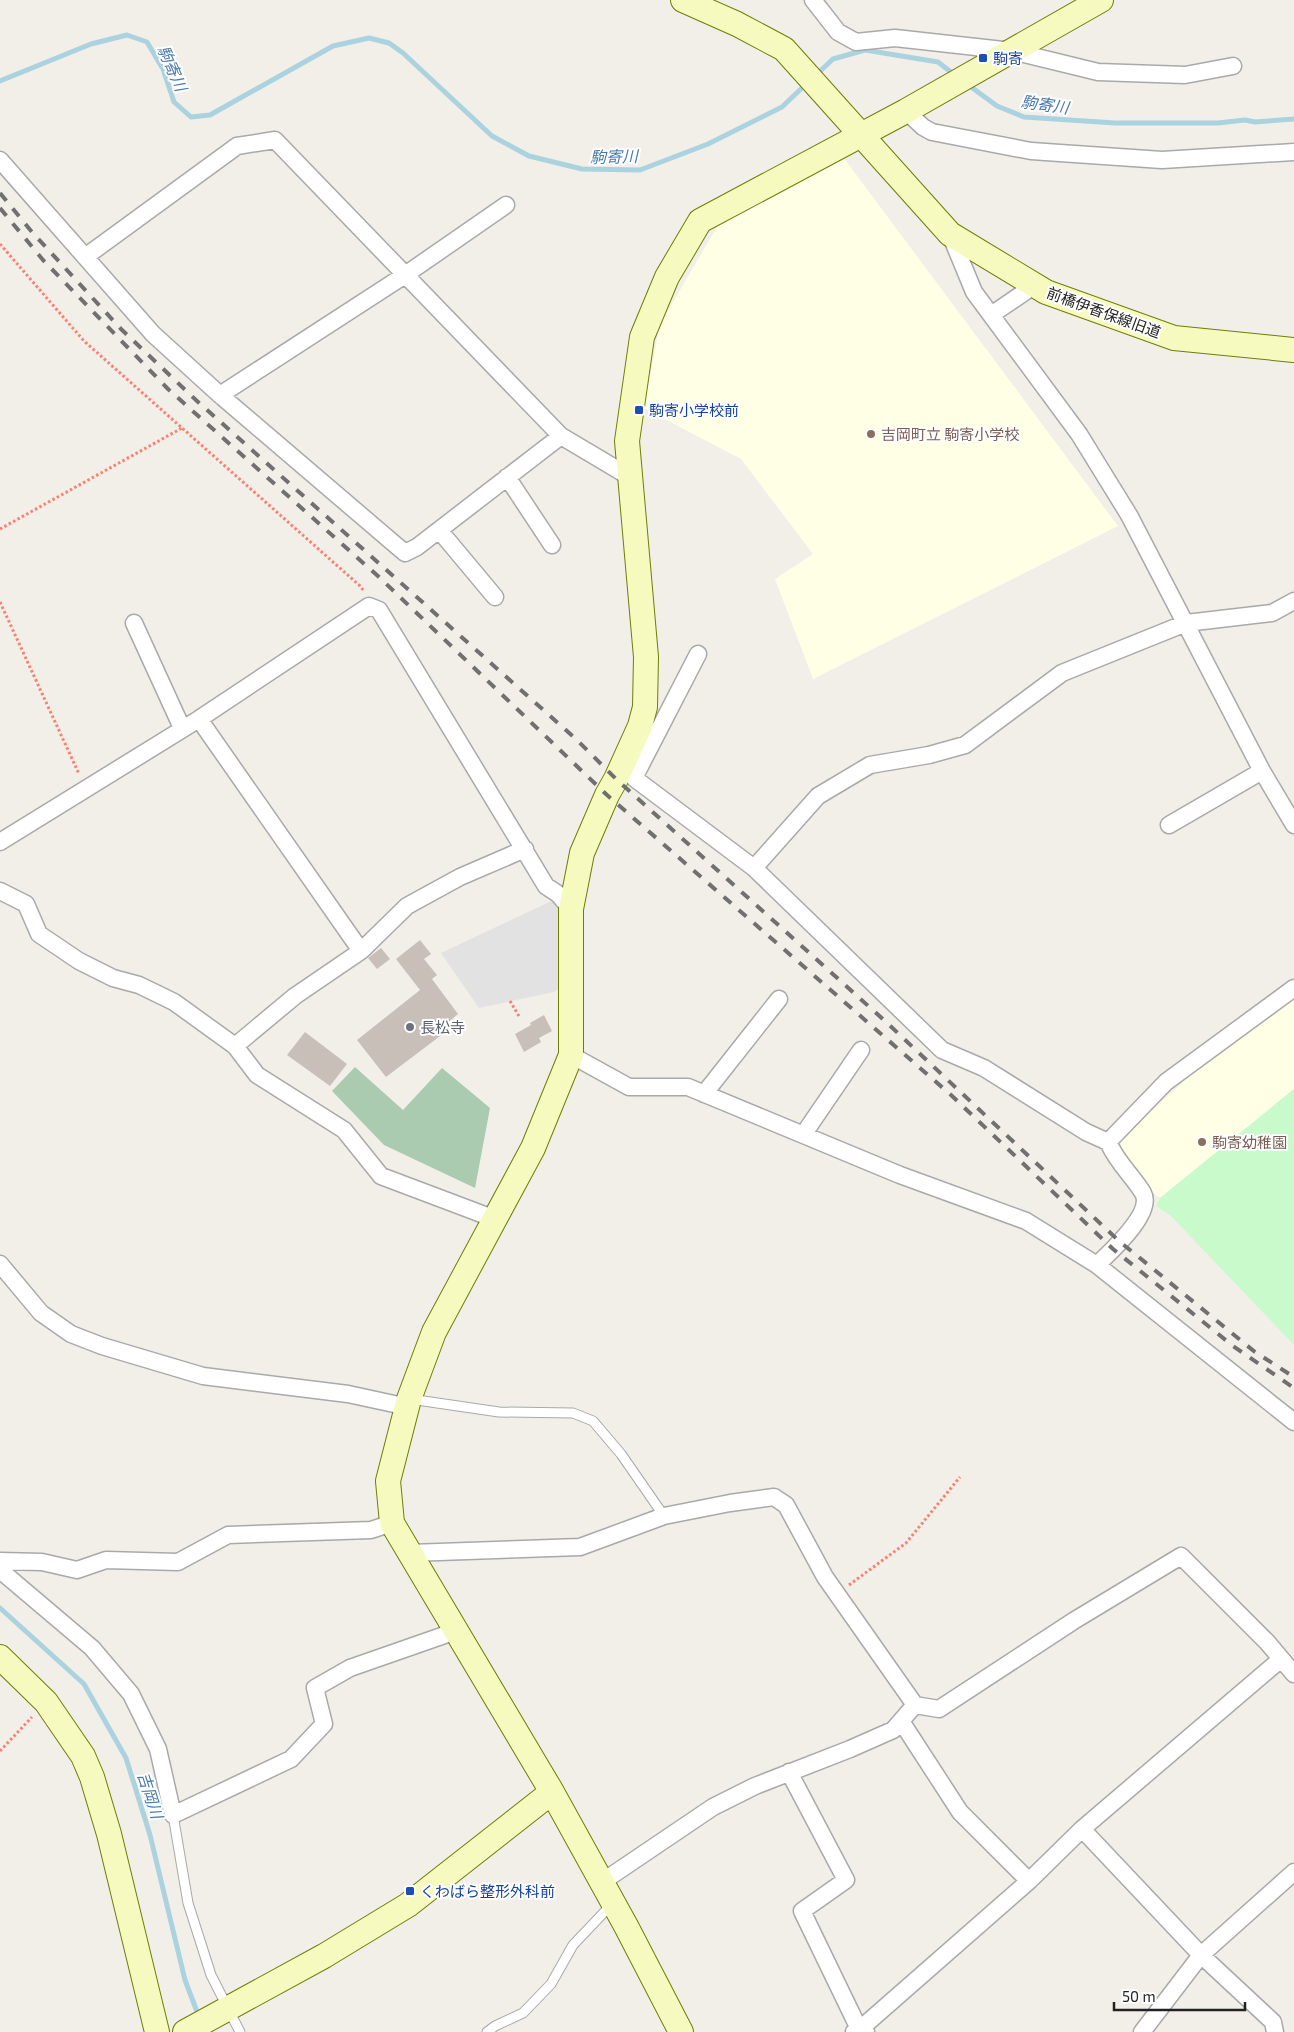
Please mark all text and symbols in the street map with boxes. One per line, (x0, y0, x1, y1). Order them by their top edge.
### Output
water label: 駒寄川 (155, 42, 192, 96)
place label: 駒寄 (993, 49, 1023, 67)
marker: 駒寄 (977, 52, 989, 64)
water label: 駒寄川 (1020, 91, 1072, 117)
water label: 駒寄川 (590, 146, 640, 166)
street label: 前橋伊香保線旧道 (1045, 283, 1163, 341)
place label: 駒寄小学校前 (649, 401, 739, 419)
marker: 駒寄小学校前 (633, 404, 645, 416)
place label: 吉岡町立 駒寄小学校 (881, 425, 1019, 443)
marker: 吉岡町立 駒寄小学校 (865, 428, 877, 440)
place label: 長松寺 (420, 1018, 465, 1036)
marker: 長松寺 (404, 1021, 416, 1033)
place label: 駒寄幼稚園 (1212, 1133, 1287, 1151)
marker: 駒寄幼稚園 (1196, 1136, 1208, 1148)
water label: 吉岡川 (135, 1769, 168, 1823)
place label: くわばら整形外科前 (420, 1882, 555, 1900)
marker: くわばら整形外科前 (404, 1885, 416, 1897)
scale bar (1114, 1980, 1245, 2012)
text: 50 m (1122, 1987, 1156, 2005)

